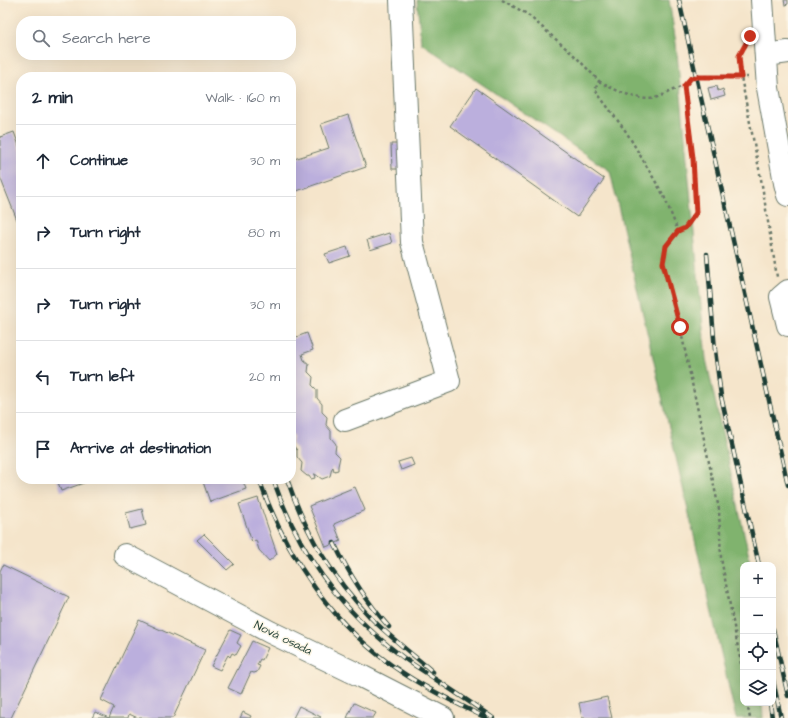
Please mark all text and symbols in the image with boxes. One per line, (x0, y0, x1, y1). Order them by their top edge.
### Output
search box (16, 16, 296, 60)
icon: search (30, 27, 52, 49)
route end (741, 27, 759, 45)
text: Search here (62, 28, 151, 49)
text: 2 min (32, 86, 73, 110)
text: Walk · 160 m (206, 89, 280, 107)
icon: ahead (32, 150, 54, 172)
text: Continue (70, 150, 128, 171)
text: 30 m (250, 152, 280, 170)
icon: right (32, 222, 54, 244)
text: Turn right (70, 222, 141, 243)
text: 80 m (248, 224, 280, 242)
icon: right (32, 294, 54, 316)
text: Turn right (70, 294, 141, 315)
text: 30 m (250, 296, 280, 314)
route start (671, 318, 689, 336)
icon: left (32, 366, 54, 388)
text: Turn left (70, 366, 134, 387)
text: 20 m (249, 368, 280, 386)
icon: arrive (32, 438, 54, 460)
text: Arrive at destination (70, 438, 211, 459)
map controls (740, 562, 776, 706)
button: + (740, 562, 776, 598)
button: − (740, 598, 776, 634)
street label: Nová osada (251, 617, 315, 659)
button: locate (740, 634, 776, 670)
button: layers (740, 670, 776, 706)

